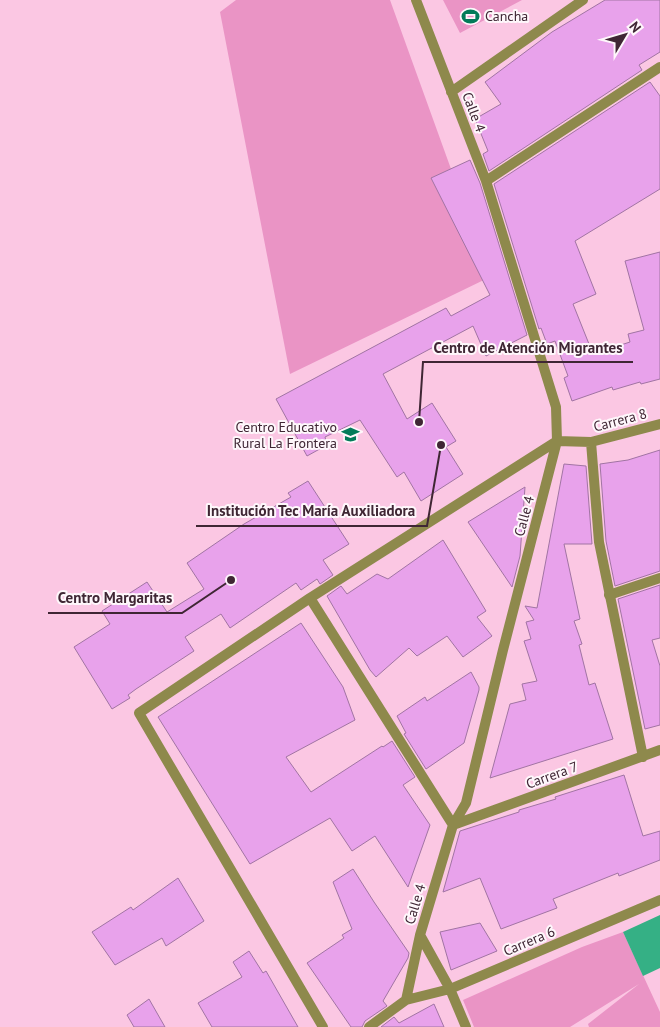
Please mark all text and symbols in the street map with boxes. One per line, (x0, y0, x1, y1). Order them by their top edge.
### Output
sports icon: Cancha (461, 6, 481, 26)
place label: Cancha (485, 7, 528, 25)
north arrow (600, 10, 650, 60)
text: N (625, 18, 645, 36)
street label: Calle 4 (458, 89, 490, 135)
callout: Centro de Atención Migrantes (423, 332, 633, 362)
text: Centro de Atención Migrantes (433, 338, 623, 357)
street label: Carrera 8 (591, 404, 649, 436)
place label: Centro Educativo Rural La Frontera (234, 418, 337, 452)
school or university icon: Centro Educativo Rural La Frontera (341, 425, 361, 445)
street label: Calle 4 (510, 493, 538, 538)
callout: Institución Tec María Auxiliadora (196, 496, 427, 526)
text: Institución Tec María Auxiliadora (207, 501, 415, 520)
callout: Centro Margaritas (48, 583, 182, 613)
text: Centro Margaritas (58, 588, 172, 607)
street label: Carrera 7 (523, 757, 581, 793)
street label: Calle 4 (400, 881, 430, 926)
street label: Carrera 6 (500, 922, 558, 960)

